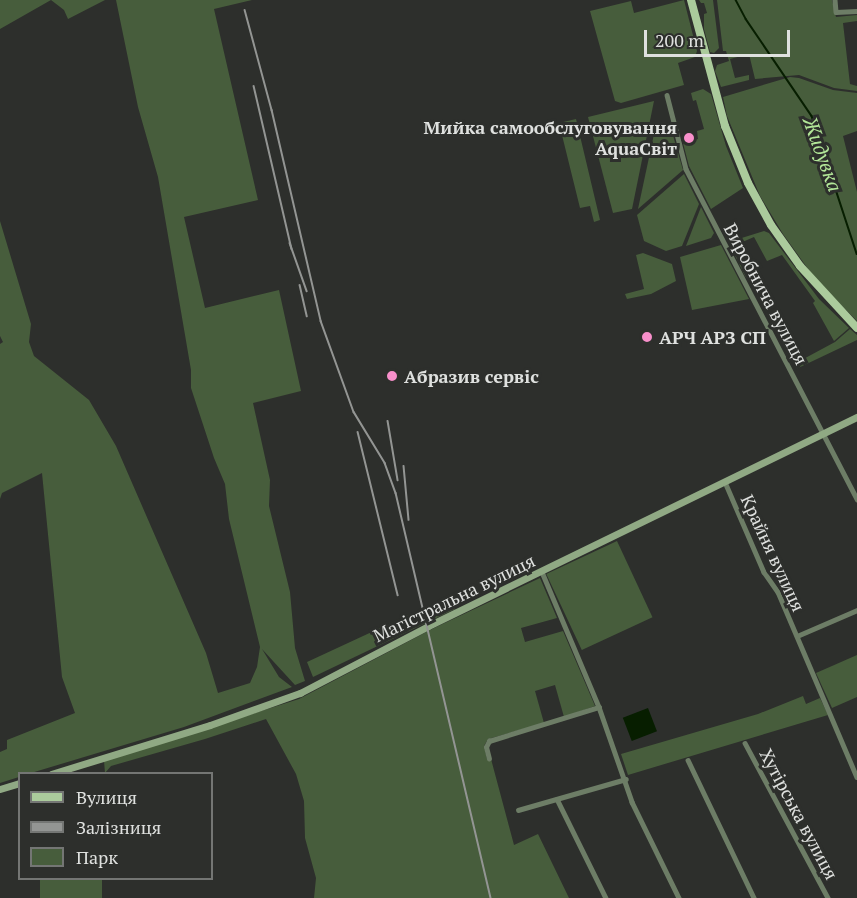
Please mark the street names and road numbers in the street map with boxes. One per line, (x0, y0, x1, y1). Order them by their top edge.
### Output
street label: Виробнича вулиця (720, 220, 812, 368)
street label: Крайня вулиця (736, 491, 810, 615)
street label: Магістральна вулиця (370, 549, 538, 647)
street label: Хутірська вулиця (755, 745, 843, 883)

